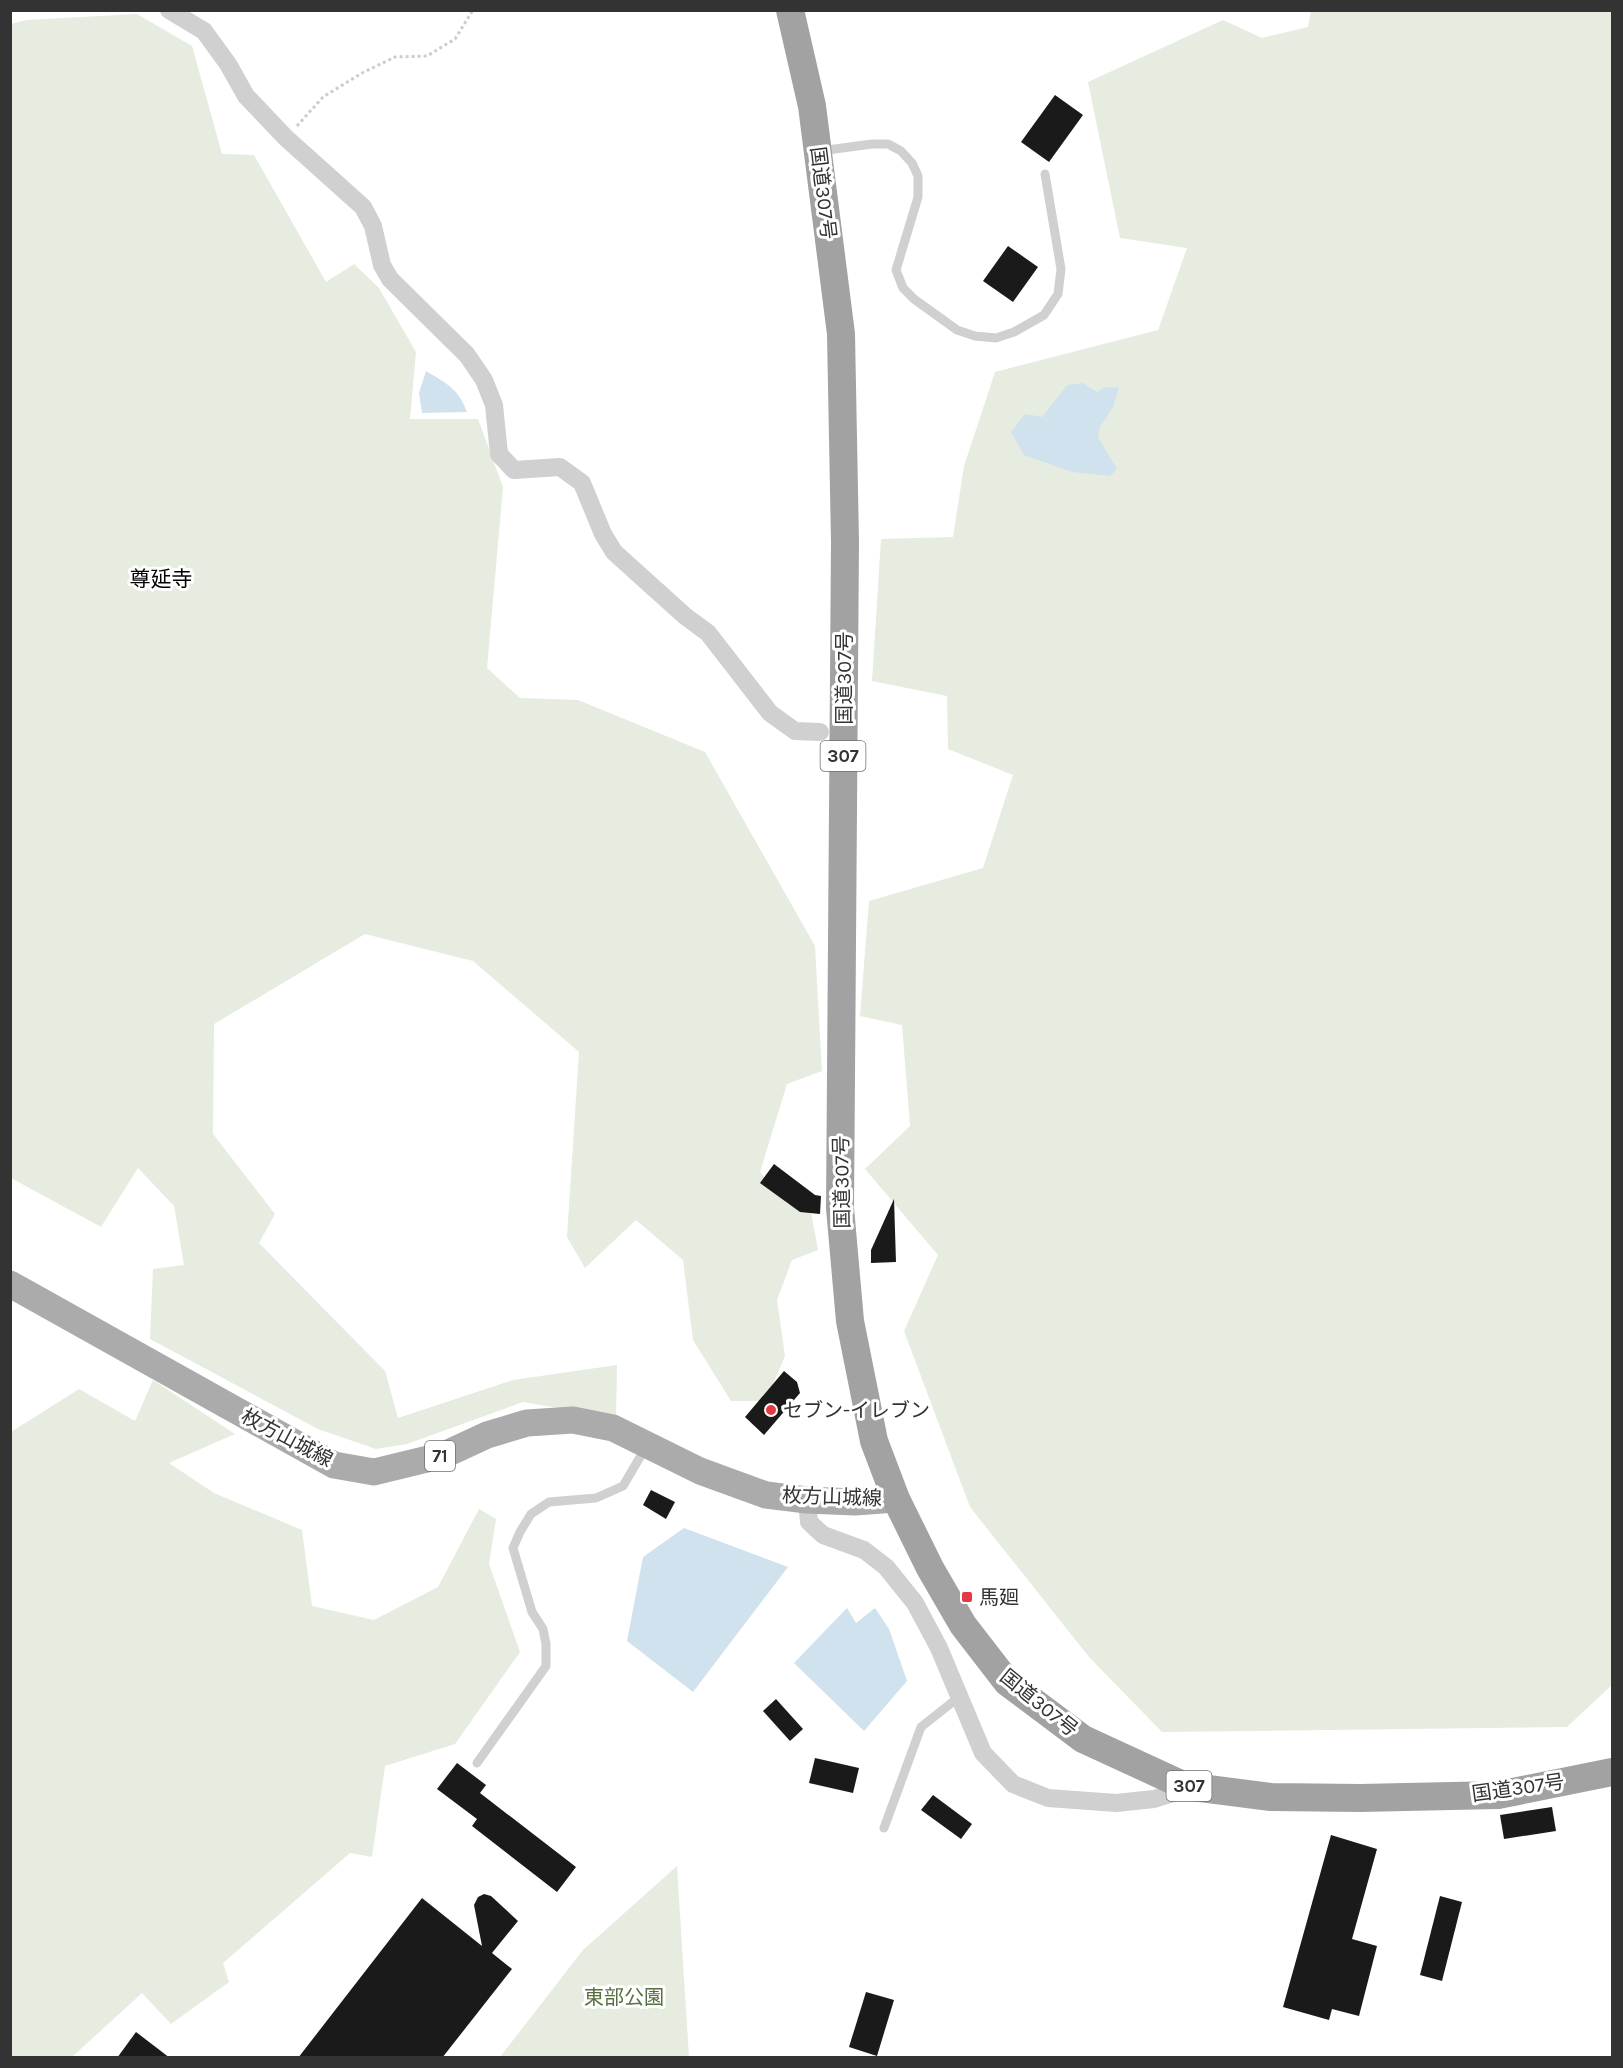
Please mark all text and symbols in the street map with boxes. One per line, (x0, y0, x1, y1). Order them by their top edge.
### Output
street label: 国道307号 (806, 145, 840, 241)
district label: 尊延寺 (130, 567, 193, 591)
street label: 国道307号 (833, 631, 856, 725)
road number: 307 (820, 741, 866, 771)
street label: 国道307号 (830, 1135, 854, 1229)
place label: セブン-イレブン (783, 1399, 930, 1422)
marker: セブン-イレブン (764, 1403, 778, 1417)
street label: 枚方山城線 (237, 1404, 337, 1472)
road number: 71 (425, 1441, 455, 1471)
street label: 枚方山城線 (782, 1484, 882, 1510)
place label: 馬廻 (979, 1586, 1019, 1609)
marker: 馬廻 (960, 1590, 974, 1604)
street label: 国道307号 (996, 1665, 1082, 1741)
street label: 国道307号 (1470, 1770, 1566, 1806)
road number: 307 (1166, 1771, 1212, 1801)
park label: 東部公園 (584, 1986, 664, 2009)

